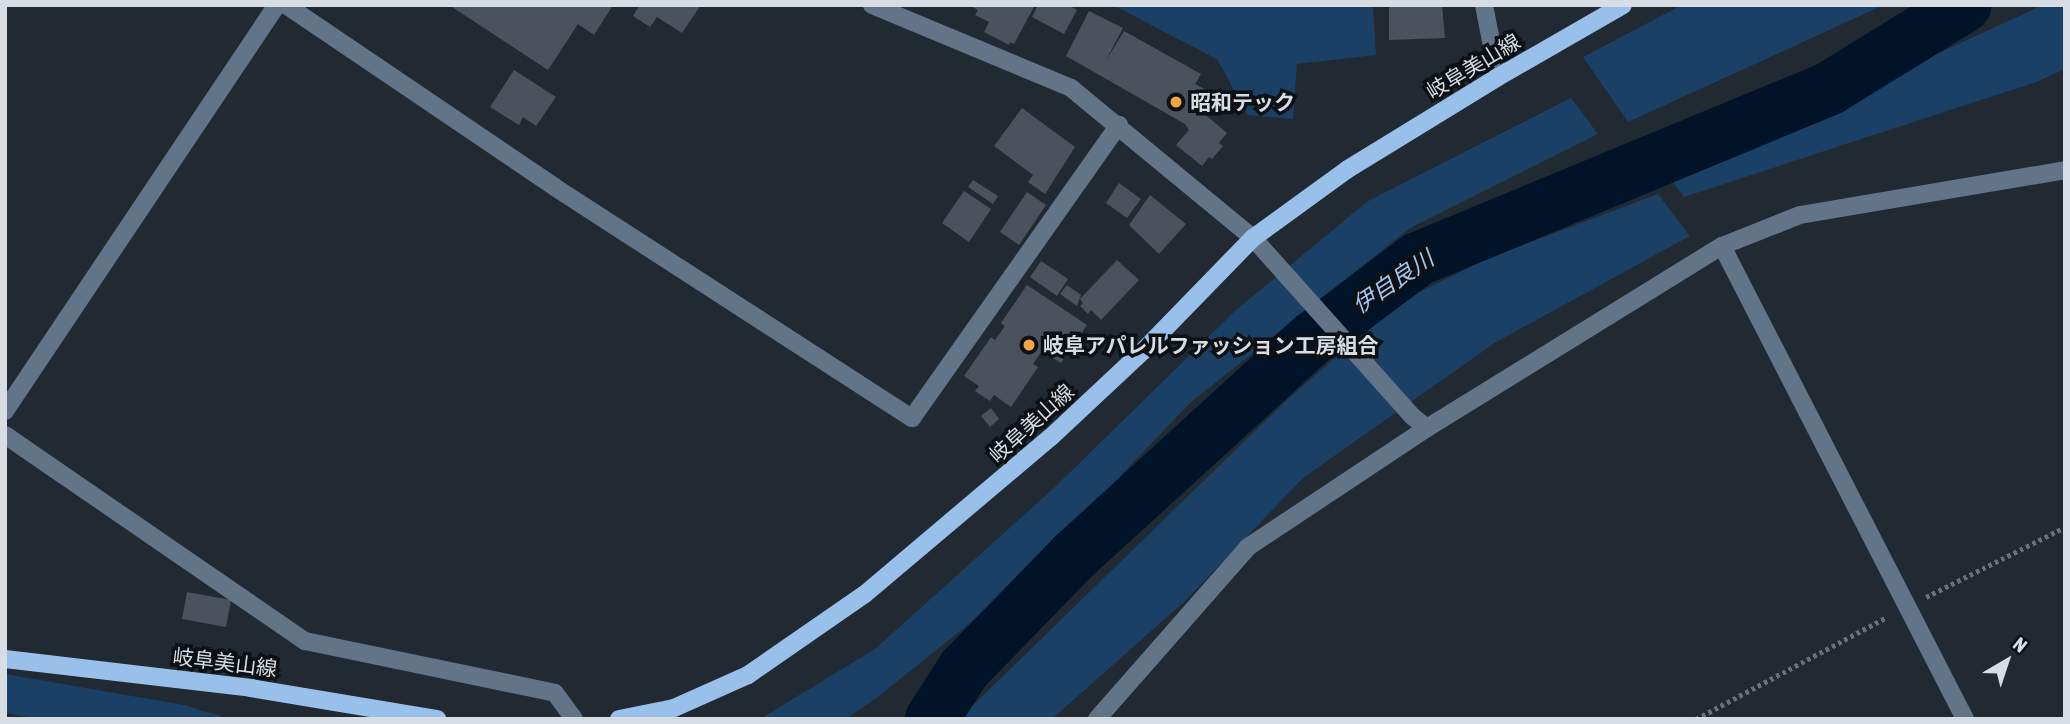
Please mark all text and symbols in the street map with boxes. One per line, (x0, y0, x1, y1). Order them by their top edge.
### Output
street label: 岐阜美山線 (1422, 28, 1524, 104)
place label: 昭和テック (1190, 89, 1295, 115)
marker: 昭和テック (1168, 94, 1184, 110)
water label: 伊自良川 (1347, 245, 1439, 319)
place label: 岐阜アパレルファッション工房組合 (1043, 332, 1379, 358)
marker: 岐阜アパレルファッション工房組合 (1021, 337, 1037, 353)
street label: 岐阜美山線 (984, 379, 1078, 467)
north arrow (1972, 626, 2042, 696)
text: N (2009, 633, 2031, 657)
street label: 岐阜美山線 (171, 643, 279, 681)

